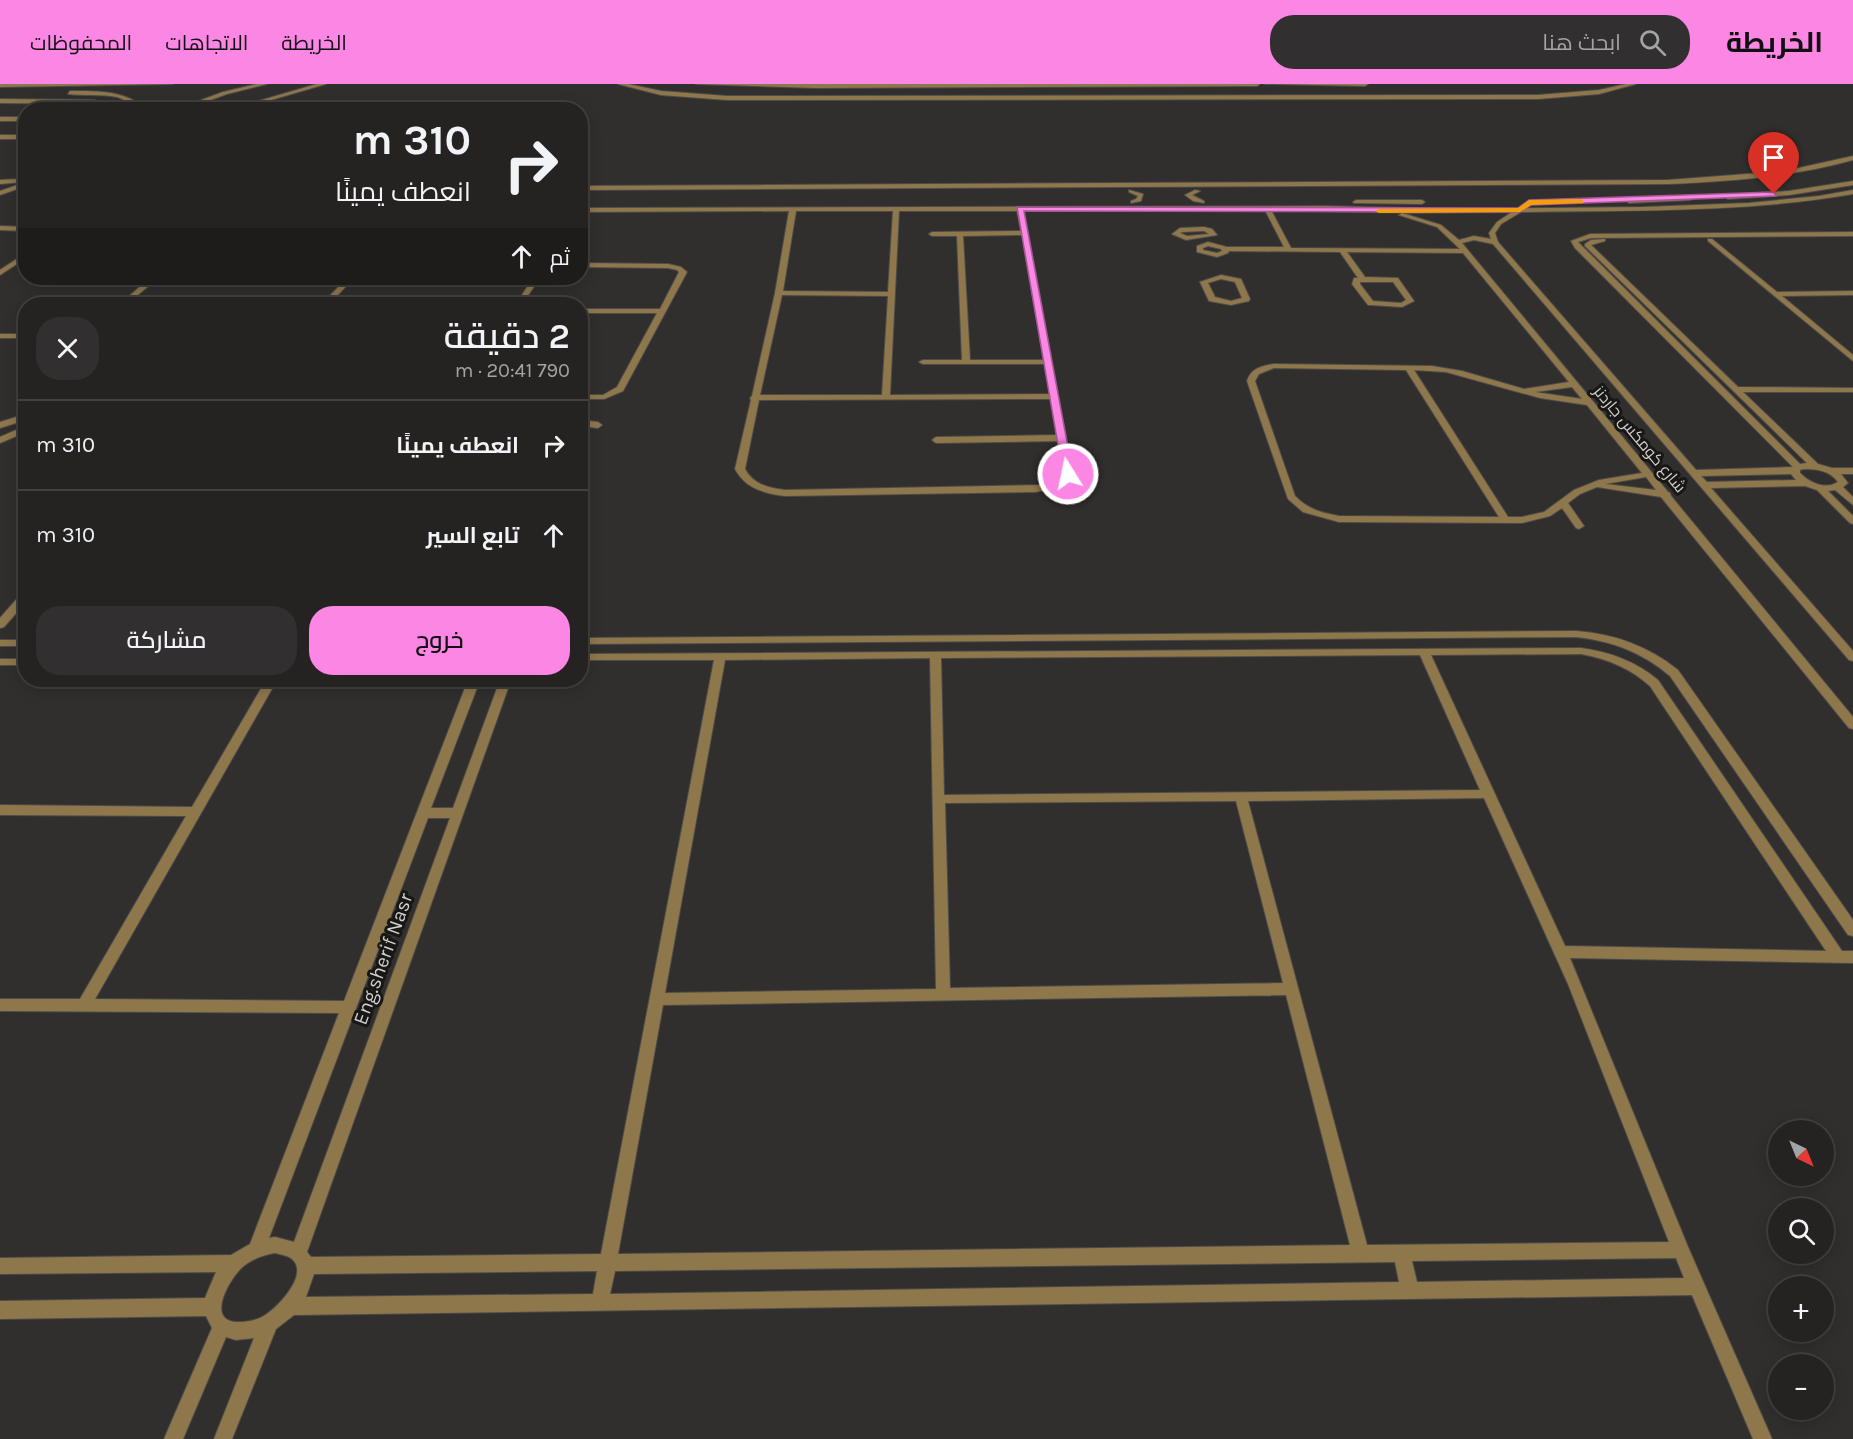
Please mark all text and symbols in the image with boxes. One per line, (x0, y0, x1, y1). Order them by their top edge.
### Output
search box (1270, 15, 1690, 69)
icon: search (1636, 26, 1669, 59)
text: الخريطة (1726, 26, 1823, 59)
text: ابحث هنا (1542, 30, 1621, 56)
text: المحفوظات (30, 31, 132, 55)
text: الاتجاهات (165, 31, 248, 55)
text: الخريطة (281, 31, 347, 55)
text: 310 m (353, 115, 471, 165)
icon: right (492, 126, 570, 204)
pin (1748, 132, 1799, 194)
icon: arrive (1757, 141, 1790, 174)
text: انعطف يمينًا (335, 176, 471, 208)
icon: ahead (505, 240, 538, 273)
text: ثم (550, 245, 570, 271)
text: 2 دقيقة (444, 315, 570, 357)
button: close (36, 317, 99, 380)
text: 790 m · 20:41 (455, 359, 570, 382)
street label: شارع كومكس جاردنز (1588, 381, 1690, 497)
icon: right (537, 429, 570, 462)
text: 310 m (36, 432, 95, 458)
text: انعطف يمينًا (396, 433, 519, 459)
position arrow (1036, 442, 1100, 506)
icon: ahead (537, 519, 570, 552)
text: 310 m (36, 522, 95, 548)
text: تابع السير (426, 523, 519, 549)
button: مشاركة (36, 606, 297, 675)
button: خروج (309, 606, 570, 675)
street label: Eng.sherif Nasr (349, 889, 418, 1028)
north arrow (1768, 1120, 1834, 1186)
map controls (1768, 1120, 1834, 1420)
button: search (1768, 1198, 1834, 1264)
button: + (1768, 1276, 1834, 1342)
button: − (1768, 1354, 1834, 1420)

